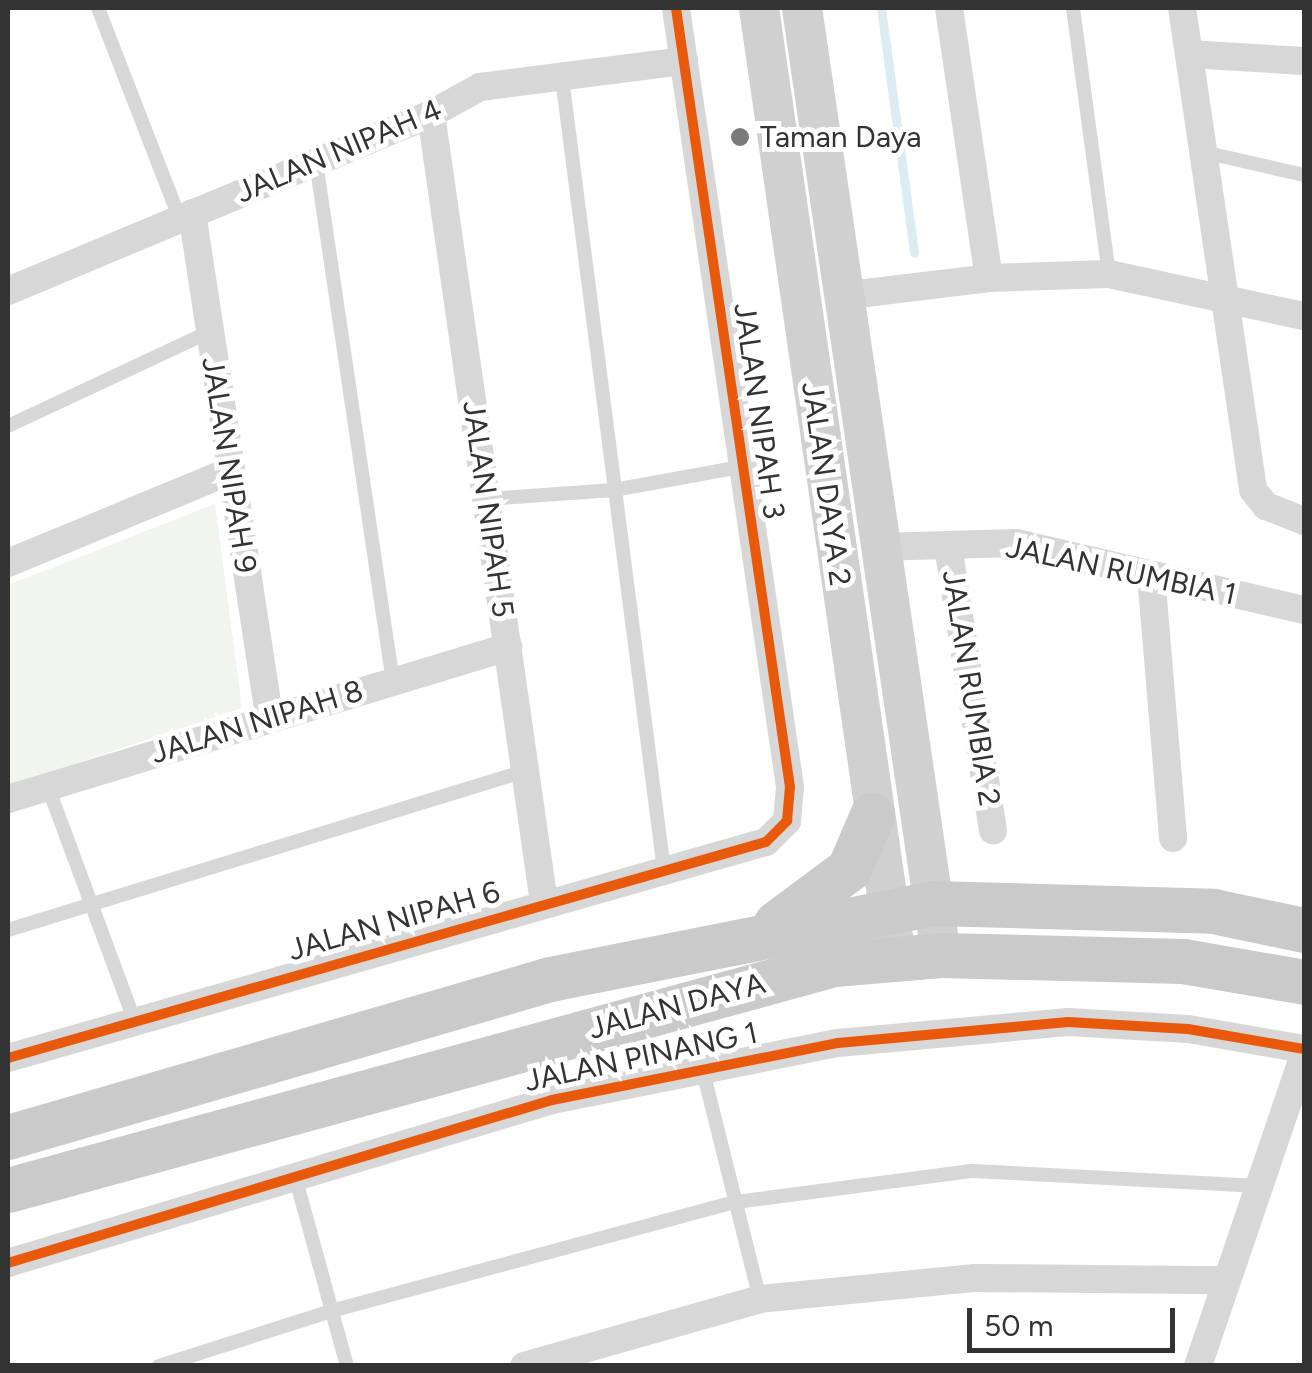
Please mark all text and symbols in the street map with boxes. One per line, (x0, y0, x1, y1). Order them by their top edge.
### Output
street label: JALAN NIPAH 4 (231, 91, 447, 211)
place label: Taman Daya (760, 119, 921, 155)
marker: Taman Daya (729, 126, 751, 148)
street label: JALAN NIPAH 3 (726, 301, 792, 521)
street label: JALAN NIPAH 9 (194, 354, 264, 576)
street label: JALAN DAYA 2 (794, 380, 858, 588)
street label: JALAN NIPAH 5 (455, 398, 521, 620)
street label: JALAN RUMBIA 1 (1003, 529, 1239, 613)
street label: JALAN RUMBIA 2 (935, 567, 1007, 809)
street label: JALAN NIPAH 8 (147, 673, 367, 771)
street label: JALAN NIPAH 6 (284, 874, 504, 968)
street label: JALAN DAYA (585, 965, 769, 1047)
street label: JALAN PINANG 1 (521, 1015, 761, 1099)
scale bar (972, 1288, 1180, 1350)
text: 50 m (984, 1307, 1053, 1344)

